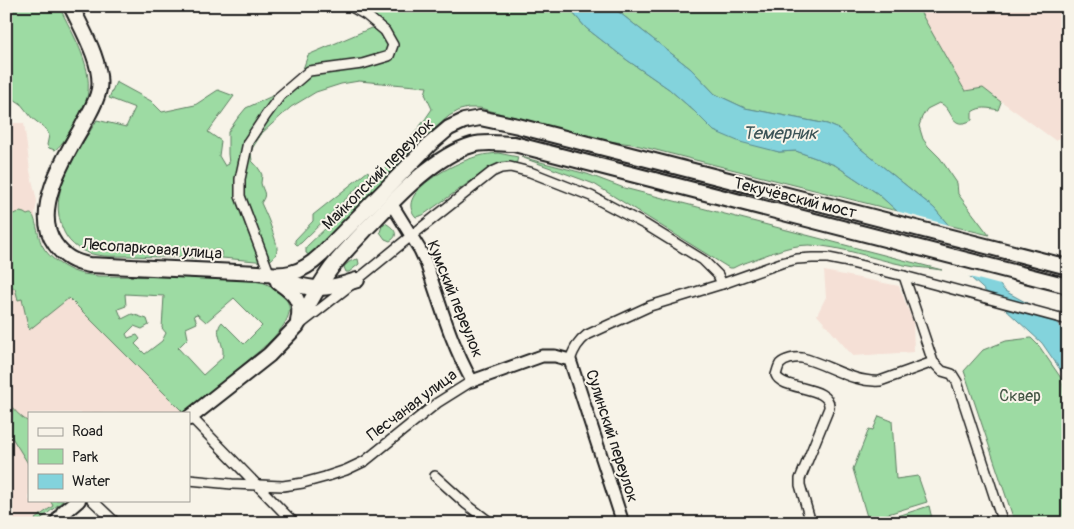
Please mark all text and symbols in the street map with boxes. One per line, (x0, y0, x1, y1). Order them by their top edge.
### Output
street label: Майкопский переулок (318, 114, 438, 234)
water label: Темерник (743, 122, 819, 145)
street label: Текучёвский мост (731, 173, 859, 223)
street label: Лесопарковая улица (80, 234, 223, 264)
street label: Кумский переулок (422, 237, 488, 361)
street label: Песчаная улица (363, 365, 461, 445)
street label: Сулинский переулок (581, 367, 643, 505)
park label: Сквер (999, 386, 1041, 406)
legend (28, 412, 190, 502)
text: Road (72, 422, 103, 441)
text: Park (72, 448, 99, 467)
text: Water (72, 472, 111, 491)

